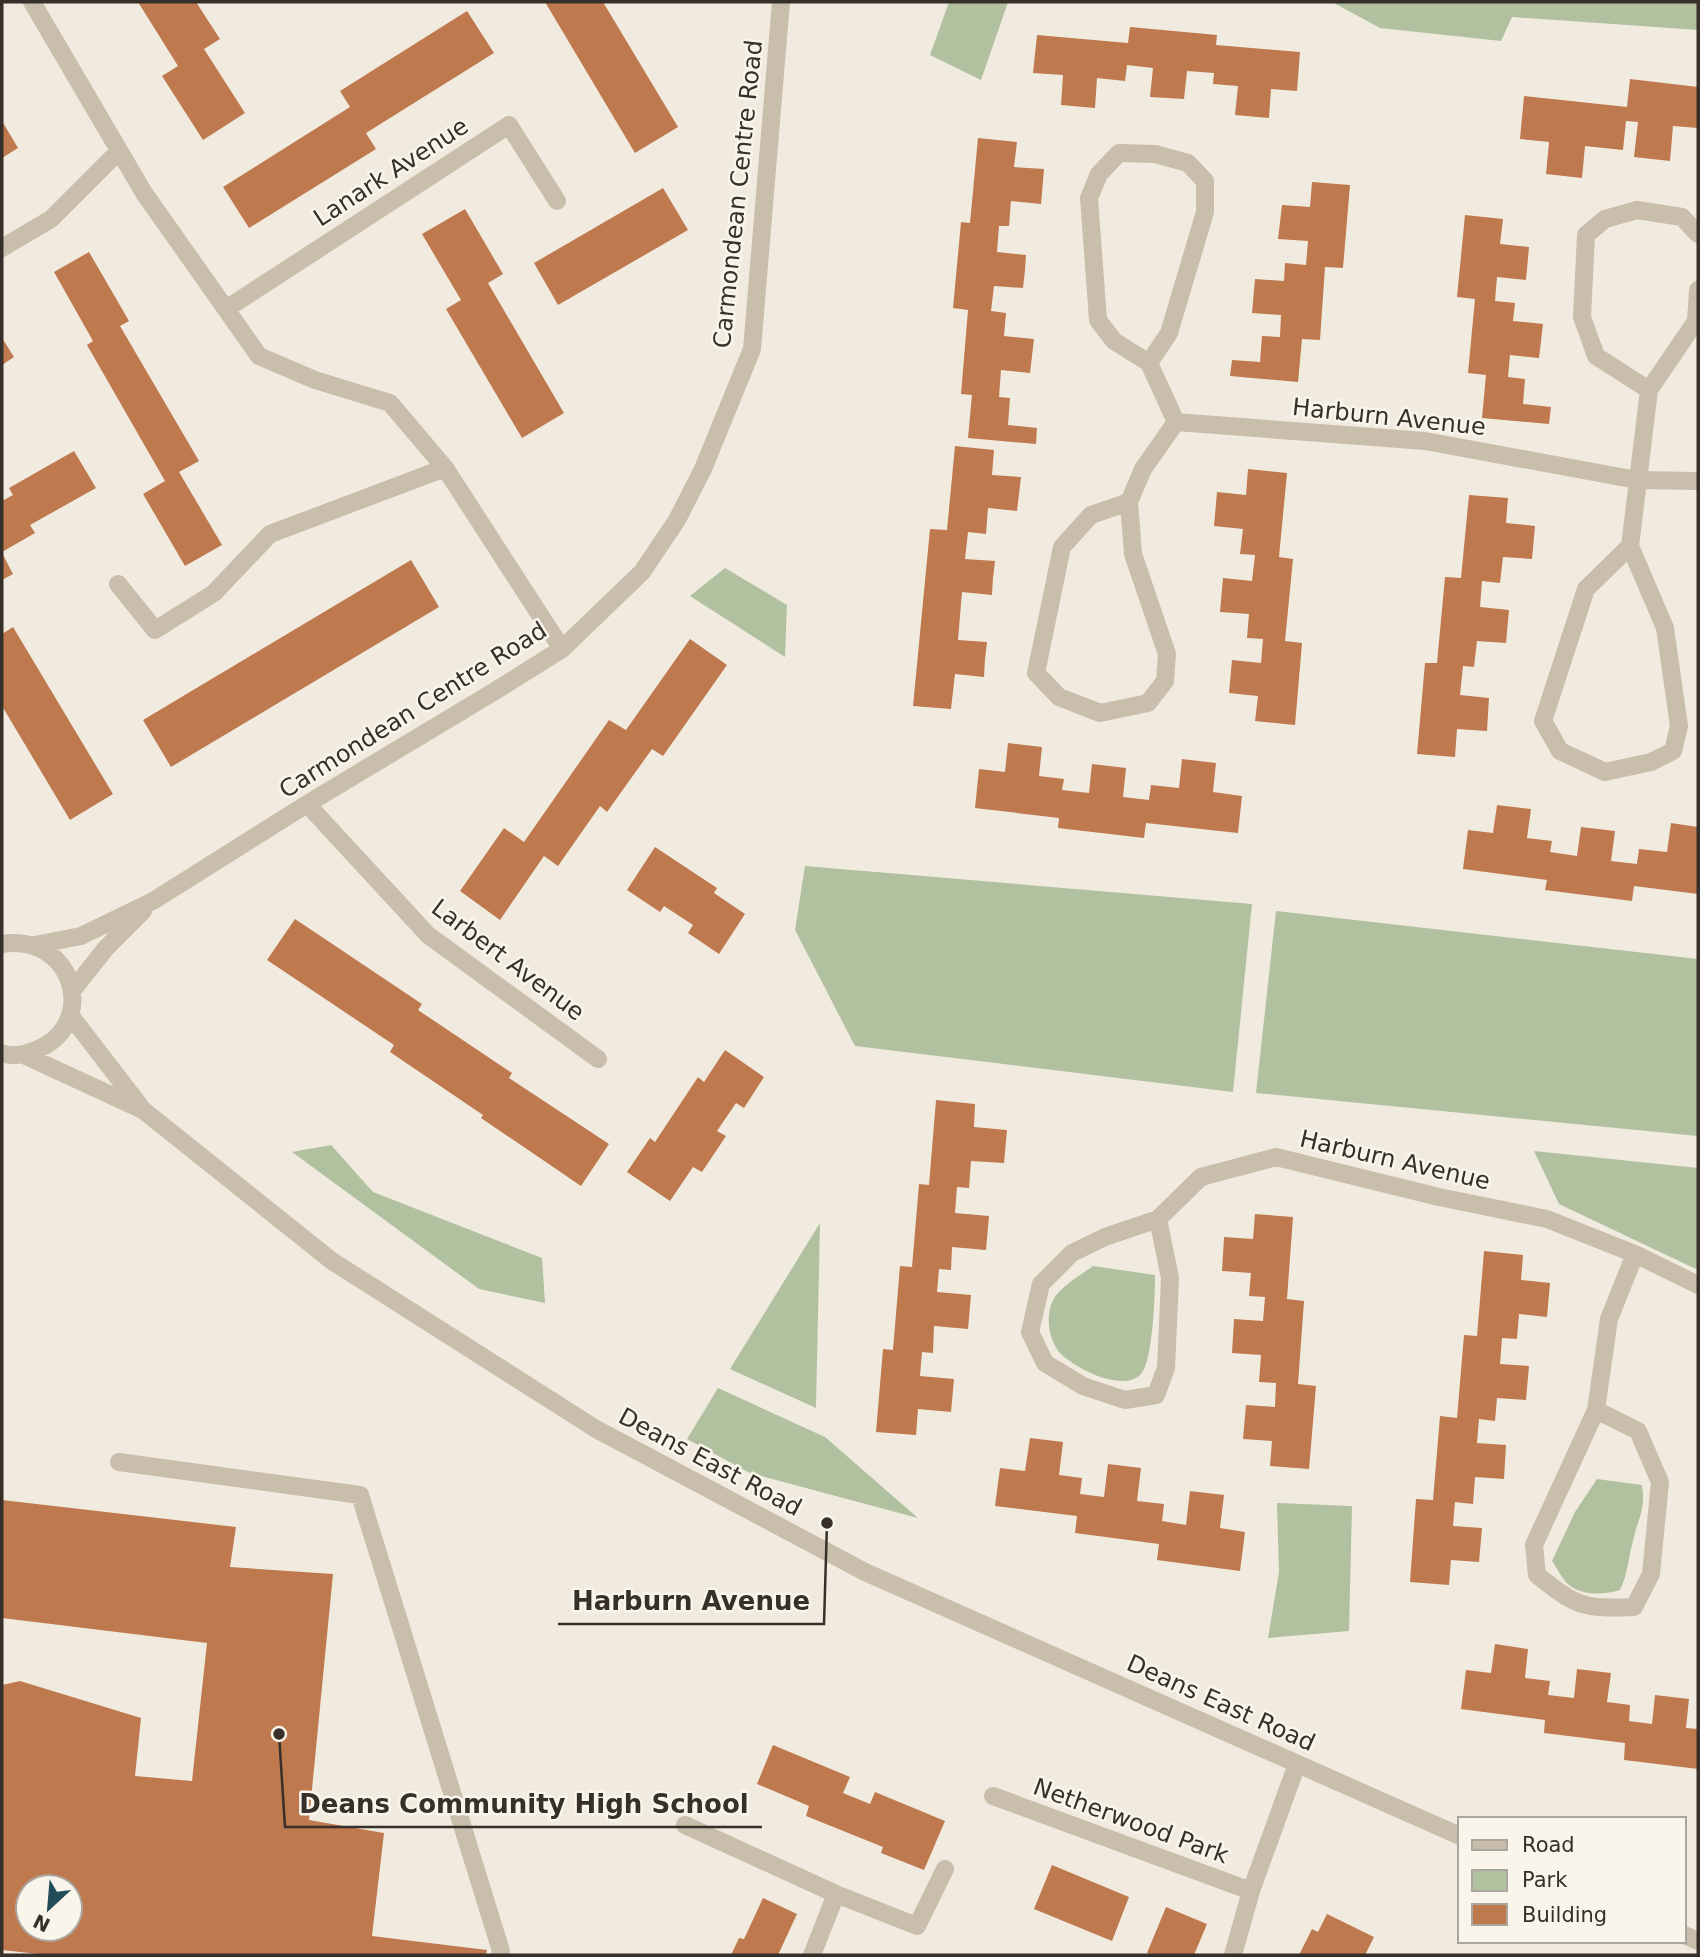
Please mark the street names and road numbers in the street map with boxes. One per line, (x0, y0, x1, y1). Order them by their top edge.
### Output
street label: Carmondean Centre Road (708, 38, 768, 350)
street label: Lanark Avenue (308, 112, 474, 232)
street label: Harburn Avenue (1291, 393, 1487, 441)
street label: Carmondean Centre Road (274, 616, 552, 804)
street label: Larbert Avenue (426, 893, 590, 1027)
street label: Harburn Avenue (1297, 1124, 1493, 1196)
street label: Deans East Road (614, 1402, 806, 1522)
street label: Deans East Road (1123, 1649, 1319, 1757)
street label: Netherwood Park (1030, 1773, 1233, 1869)

